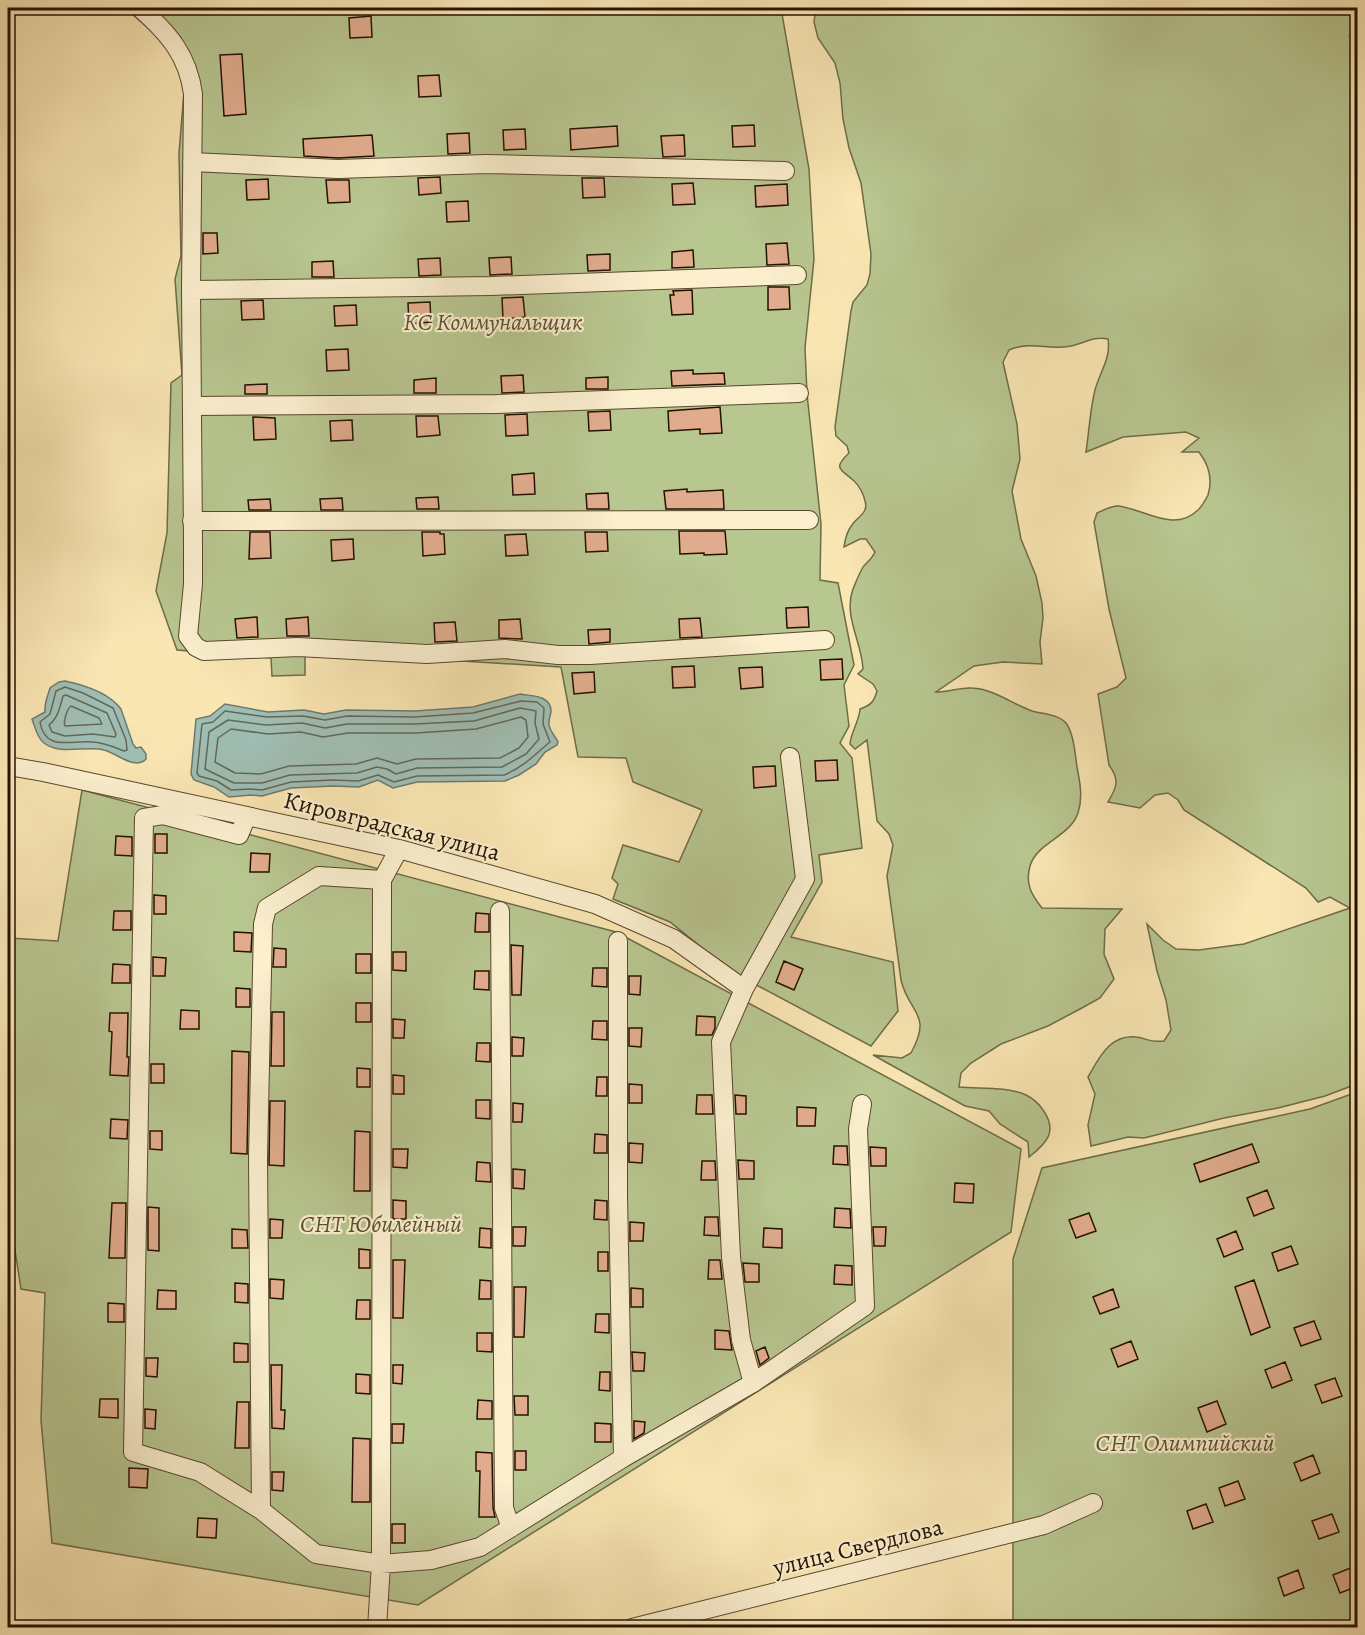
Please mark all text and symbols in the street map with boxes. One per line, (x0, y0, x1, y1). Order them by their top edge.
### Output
park label: КС Коммунальщик (403, 306, 583, 338)
street label: Кировградская улица (280, 784, 504, 868)
park label: СНТ Юбилейный (300, 1208, 462, 1240)
park label: СНТ Олимпийский (1096, 1427, 1274, 1459)
street label: улица Свердлова (769, 1510, 946, 1584)

